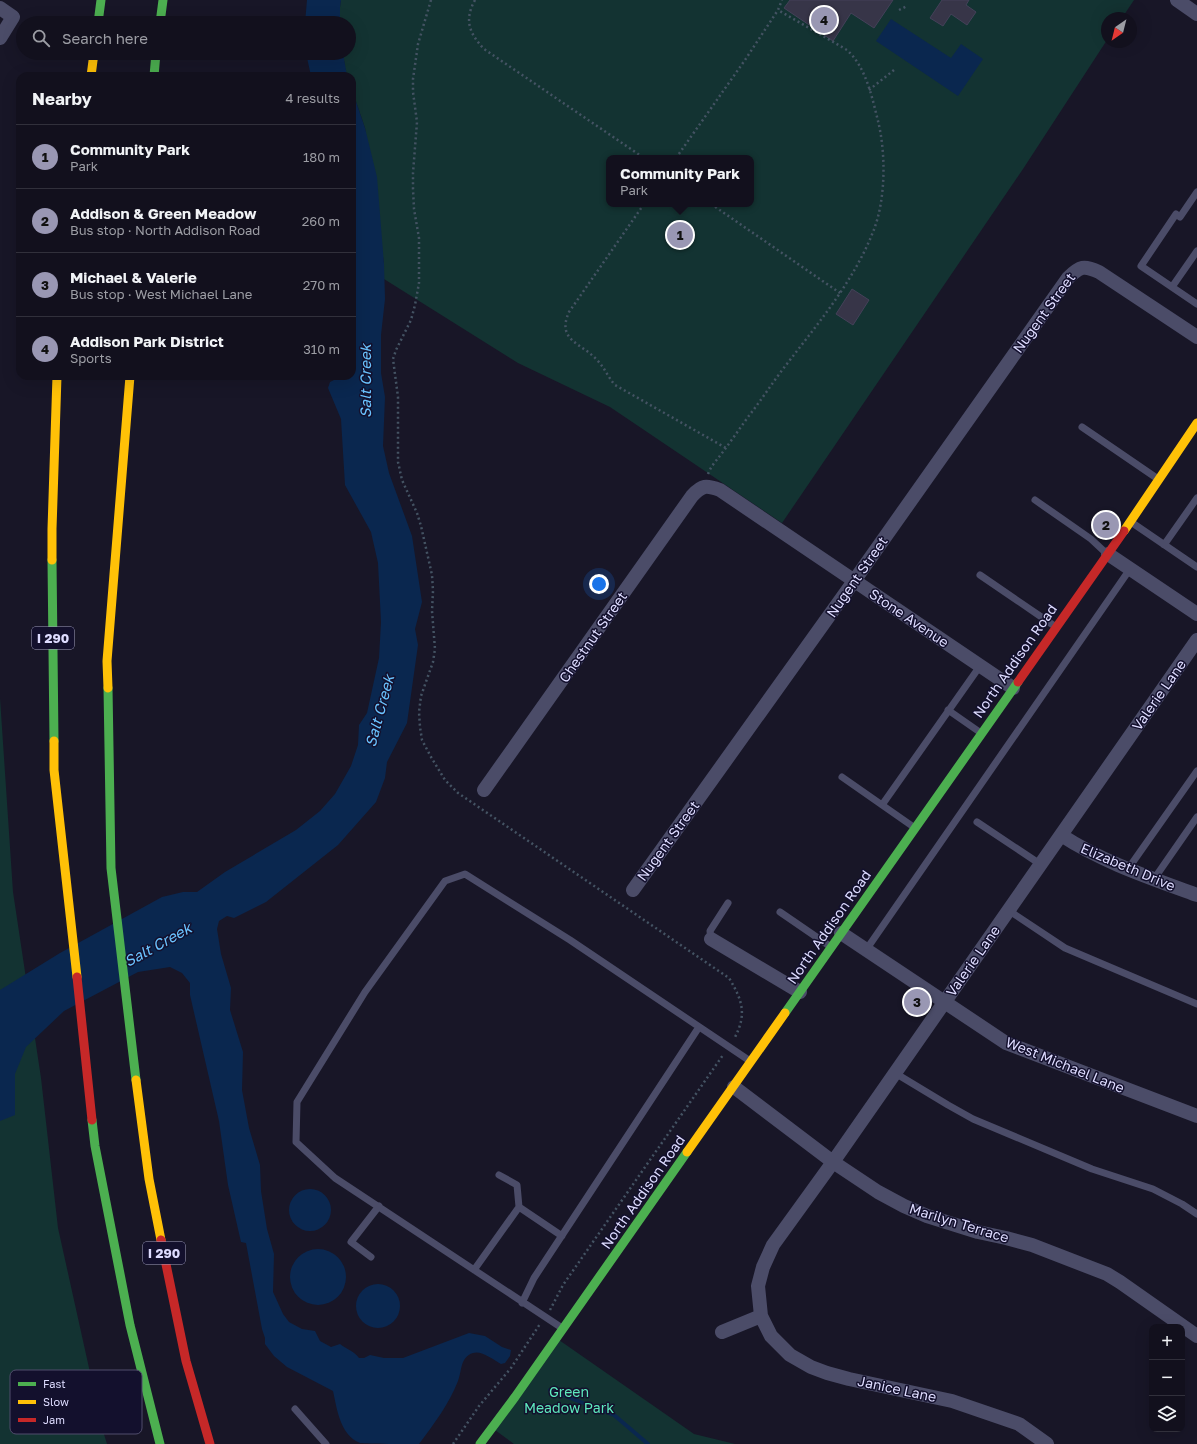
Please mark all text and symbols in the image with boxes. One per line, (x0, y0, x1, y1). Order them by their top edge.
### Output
pin: 4 (811, 5, 837, 35)
north arrow (1101, 12, 1137, 48)
search box (16, 16, 356, 60)
icon: search (30, 27, 52, 49)
text: Search here (62, 29, 148, 47)
text: Nearby (32, 88, 92, 109)
text: 4 results (286, 90, 340, 106)
text: Community Park (70, 140, 190, 158)
text: 1 (42, 149, 48, 165)
text: 180 m (303, 149, 340, 165)
popup (606, 155, 754, 207)
text: Park (70, 158, 98, 174)
text: Community Park (620, 164, 740, 182)
text: Park (620, 182, 648, 198)
text: Addison & Green Meadow (70, 204, 256, 222)
text: 2 (41, 213, 49, 229)
text: 260 m (302, 213, 340, 229)
pin: 1 (667, 220, 693, 250)
text: Bus stop · North Addison Road (70, 222, 260, 238)
text: Michael & Valerie (70, 268, 197, 286)
street label: Nugent Street (1009, 269, 1078, 356)
text: 3 (41, 277, 49, 293)
text: 270 m (303, 277, 340, 293)
text: Bus stop · West Michael Lane (70, 286, 252, 302)
text: Addison Park District (70, 332, 224, 350)
text: 4 (41, 341, 49, 357)
text: 310 m (303, 341, 340, 357)
water label: Salt Creek (356, 342, 374, 418)
text: Sports (70, 350, 112, 366)
pin: 2 (1093, 510, 1119, 540)
street label: Nugent Street (822, 533, 891, 620)
your location (589, 574, 609, 594)
street label: Stone Avenue (866, 585, 952, 650)
street label: Chestnut Street (555, 588, 630, 685)
street label: North Addison Road (969, 601, 1060, 721)
road number: I 290 (32, 627, 74, 649)
street label: Valerie Lane (1128, 656, 1189, 733)
water label: Salt Creek (361, 671, 398, 749)
street label: Nugent Street (633, 797, 702, 884)
street label: Elizabeth Drive (1078, 839, 1178, 894)
street label: North Addison Road (783, 867, 874, 987)
water label: Salt Creek (121, 918, 196, 970)
street label: Valerie Lane (942, 922, 1003, 999)
pin: 3 (904, 987, 930, 1017)
street label: West Michael Lane (1003, 1033, 1127, 1096)
street label: North Addison Road (597, 1132, 688, 1252)
street label: Marilyn Terrace (907, 1199, 1011, 1246)
road number: I 290 (143, 1242, 185, 1264)
map controls (1149, 1324, 1185, 1432)
button: + (1149, 1324, 1185, 1360)
button: − (1149, 1360, 1185, 1396)
legend (10, 1370, 142, 1434)
street label: Janice Lane (856, 1372, 938, 1405)
text: Fast (43, 1377, 66, 1390)
park label: Green Meadow Park (524, 1383, 614, 1416)
text: Slow (43, 1395, 69, 1408)
button: layers (1149, 1396, 1185, 1432)
text: Jam (43, 1413, 65, 1426)

